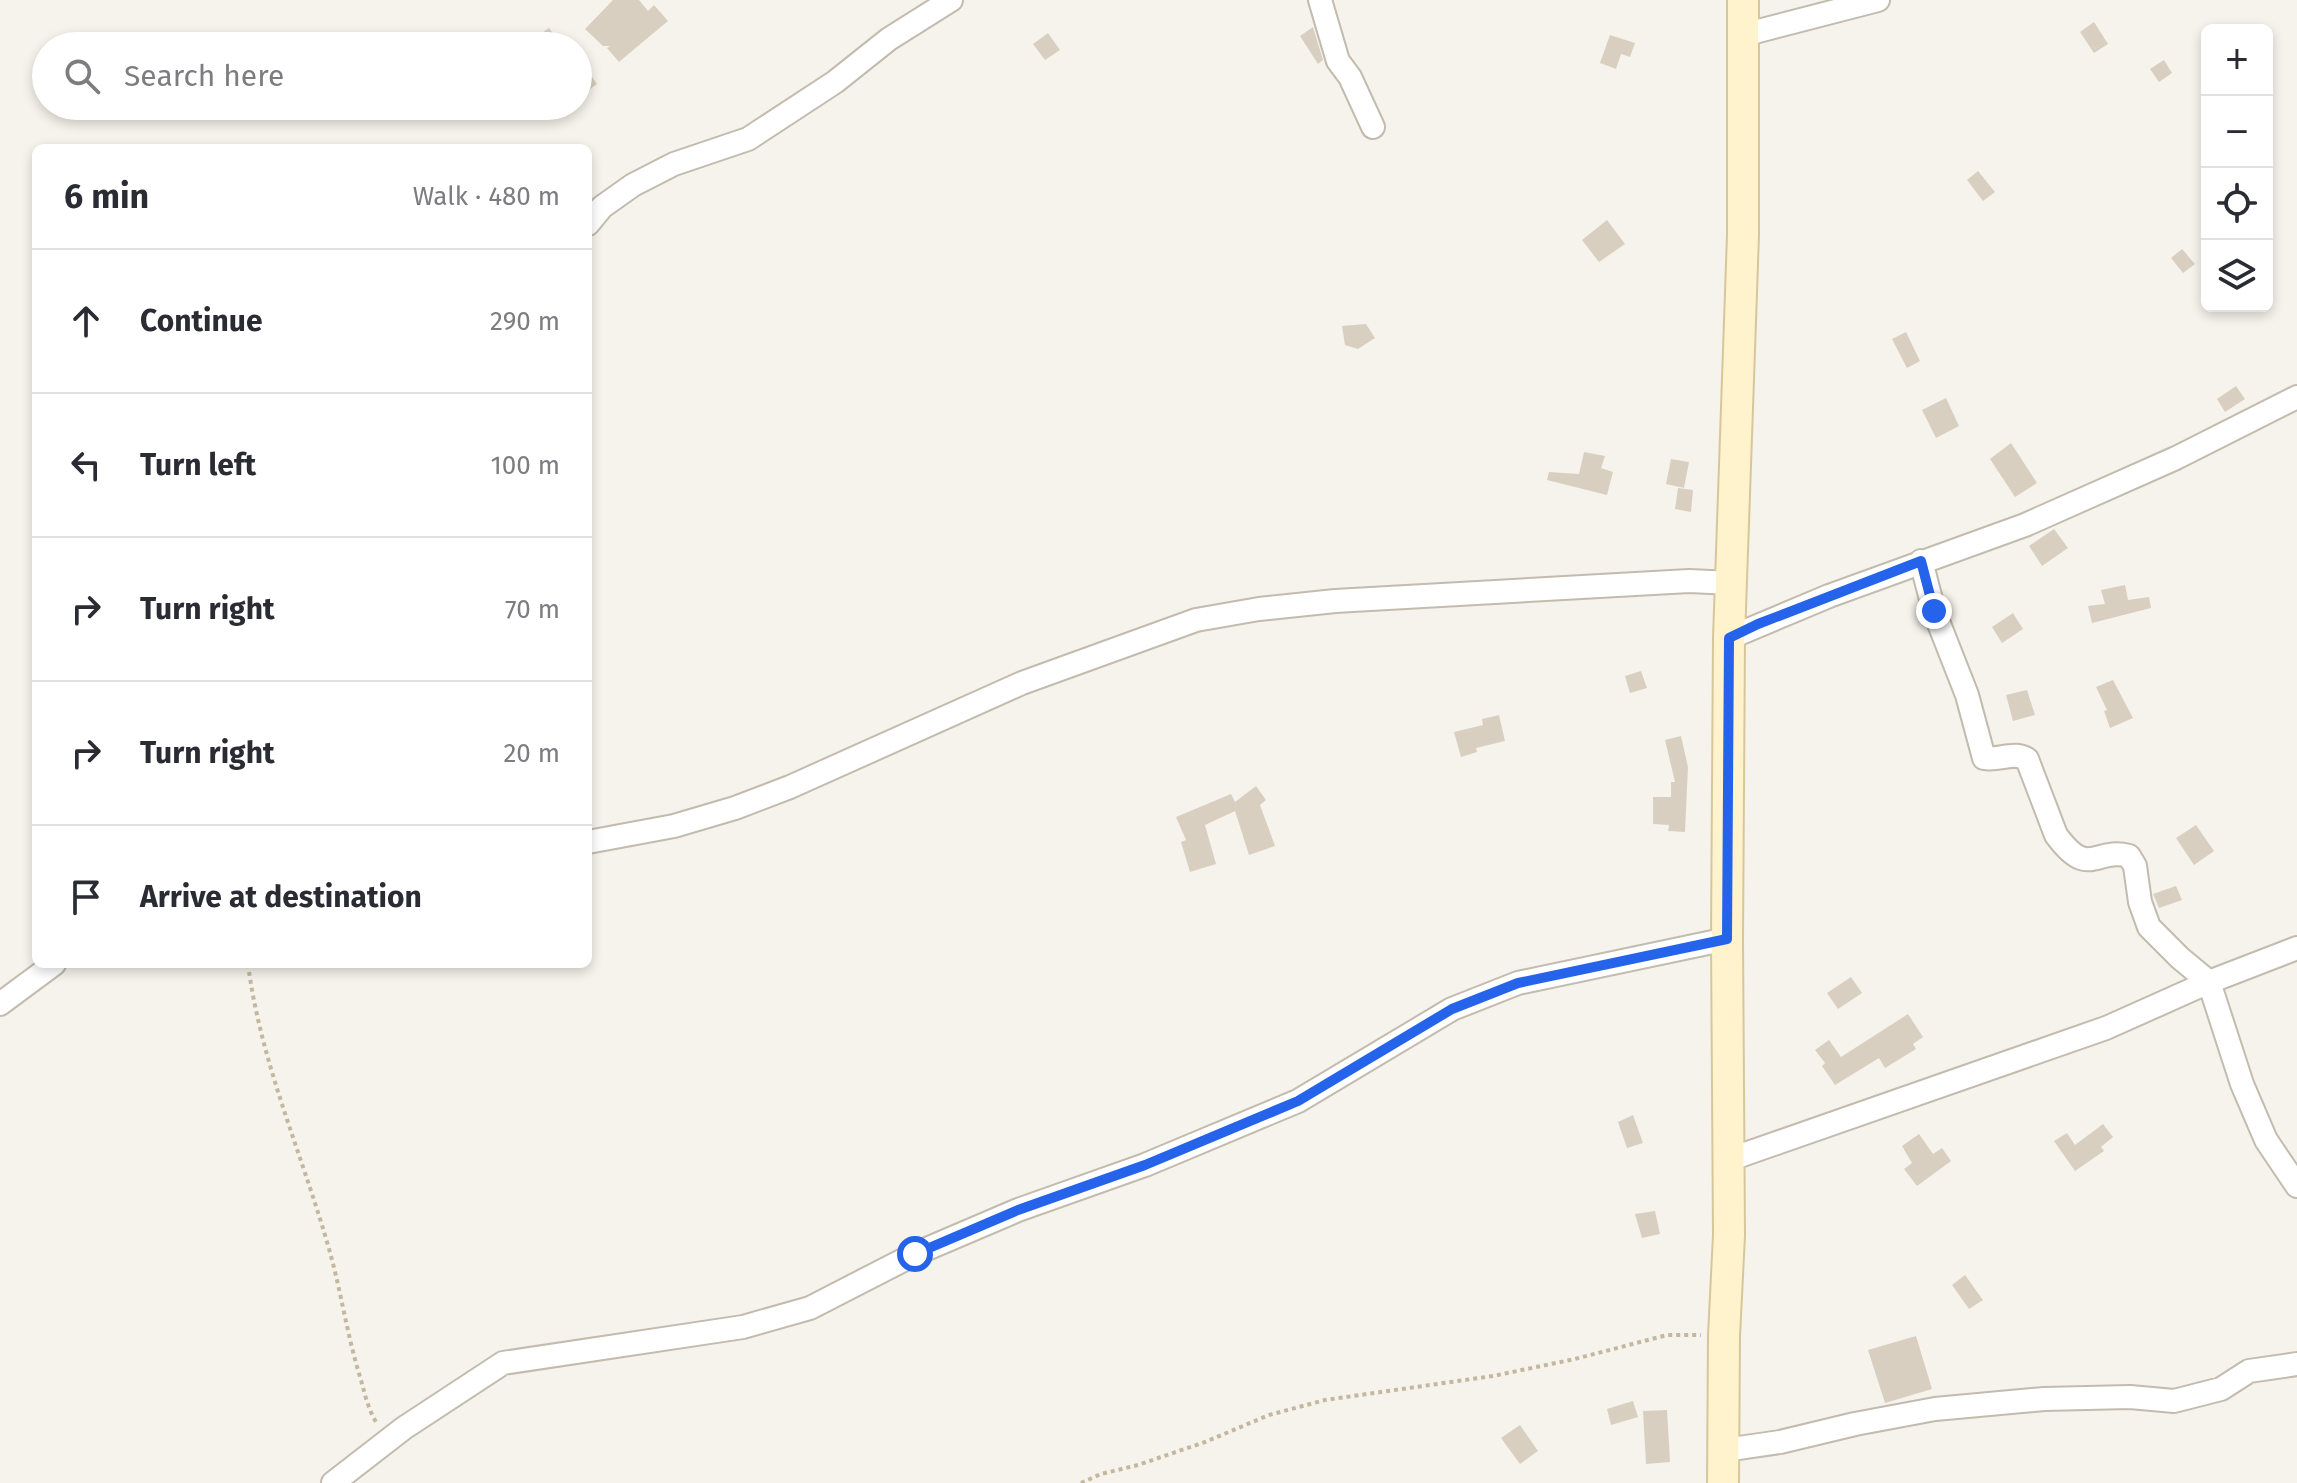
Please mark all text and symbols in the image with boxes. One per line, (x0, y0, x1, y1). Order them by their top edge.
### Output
map controls (2201, 24, 2273, 312)
button: + (2201, 24, 2273, 96)
search box (32, 32, 592, 120)
icon: search (60, 54, 104, 98)
text: Search here (124, 58, 284, 94)
button: − (2201, 96, 2273, 168)
button: locate (2201, 168, 2273, 240)
text: 6 min (64, 176, 149, 217)
text: Walk · 480 m (413, 181, 560, 212)
button: layers (2201, 240, 2273, 312)
icon: ahead (64, 299, 108, 343)
text: Continue (140, 303, 263, 339)
text: 290 m (490, 306, 560, 337)
icon: left (64, 443, 108, 487)
text: Turn left (140, 447, 256, 483)
text: 100 m (491, 450, 560, 481)
icon: right (64, 587, 108, 631)
text: Turn right (140, 591, 275, 627)
route end (1916, 593, 1952, 629)
text: 70 m (505, 594, 560, 625)
icon: right (64, 731, 108, 775)
text: Turn right (140, 735, 275, 771)
text: 20 m (503, 738, 560, 769)
icon: arrive (64, 875, 108, 919)
text: Arrive at destination (140, 879, 422, 915)
route start (897, 1236, 933, 1272)

